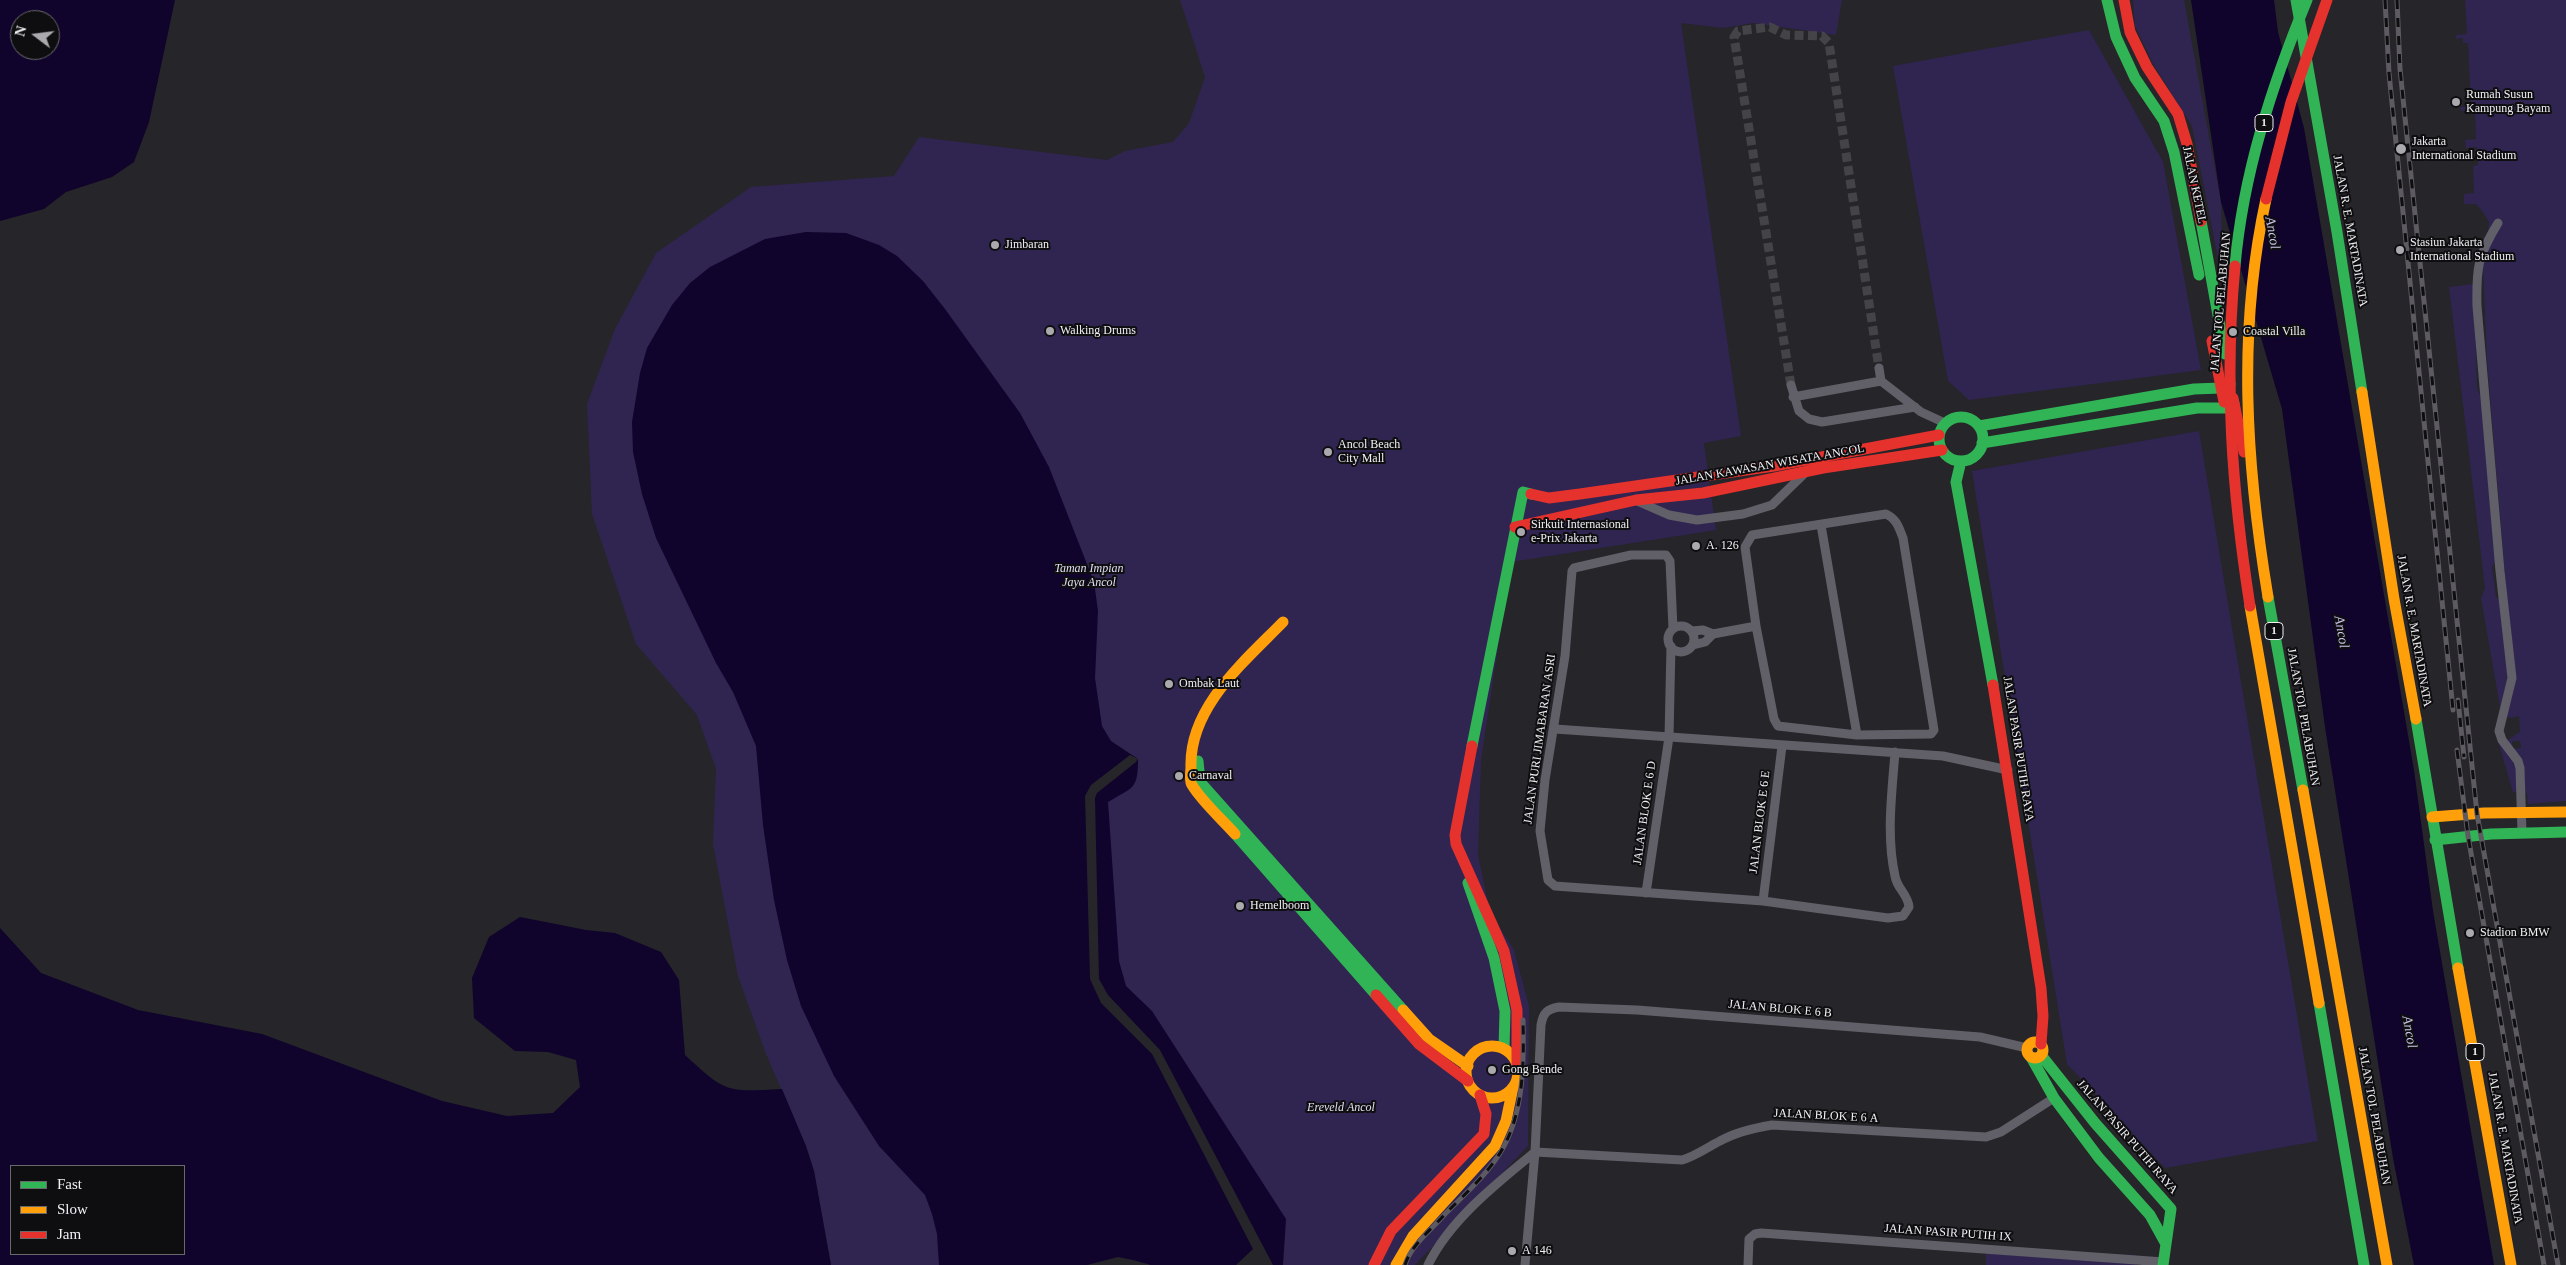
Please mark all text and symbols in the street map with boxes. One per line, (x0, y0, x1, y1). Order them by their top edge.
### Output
north arrow (10, 10, 60, 60)
text: N (12, 24, 30, 38)
place label: Rumah Susun Kampung Bayam (2466, 88, 2550, 116)
marker: Rumah Susun Kampung Bayam (2450, 96, 2462, 108)
road number: 1 (2255, 115, 2273, 132)
place label: Jakarta International Stadium (2412, 135, 2516, 163)
marker: Jakarta International Stadium (2394, 142, 2408, 156)
street label: JALAN KETEL (2179, 145, 2209, 225)
street label: JALAN R. E. MARTADINATA (2330, 154, 2370, 308)
water label: Ancol (2261, 215, 2283, 251)
street label: JALAN TOL PELABUHAN (2208, 232, 2234, 372)
place label: Stasiun Jakarta International Stadium (2410, 236, 2514, 264)
place label: Jimbaran (1005, 238, 1049, 252)
marker: Jimbaran (989, 239, 1001, 251)
marker: Stasiun Jakarta International Stadium (2394, 244, 2406, 256)
place label: Walking Drums (1060, 324, 1136, 338)
marker: Walking Drums (1044, 325, 1056, 337)
place label: Coastal Villa (2243, 325, 2305, 339)
marker: Coastal Villa (2227, 326, 2239, 338)
place label: Ancol Beach City Mall (1338, 438, 1400, 466)
street label: JALAN KAWASAN WISATA ANCOL (1674, 441, 1866, 489)
marker: Ancol Beach City Mall (1322, 446, 1334, 458)
place label: Sirkuit Internasional e-Prix Jakarta (1531, 518, 1629, 546)
marker: Sirkuit Internasional e-Prix Jakarta (1515, 526, 1527, 538)
place label: A. 126 (1706, 539, 1739, 553)
marker: A. 126 (1690, 540, 1702, 552)
street label: JALAN R. E. MARTADINATA (2394, 554, 2434, 708)
park label: Taman Impian Jaya Ancol (1054, 562, 1124, 590)
water label: Ancol (2330, 614, 2352, 650)
road number: 1 (2265, 622, 2283, 640)
street label: JALAN TOL PELABUHAN (2284, 647, 2322, 787)
street label: JALAN PURI JIMABARAN ASRI (1521, 653, 1559, 825)
street label: JALAN PASIR PUTIH RAYA (1999, 675, 2037, 823)
place label: Ombak Laut (1179, 677, 1239, 691)
marker: Ombak Laut (1163, 678, 1175, 690)
street label: JALAN BLOK E 6 D (1631, 760, 1659, 866)
place label: Carnaval (1189, 769, 1232, 783)
marker: Carnaval (1173, 770, 1185, 782)
street label: JALAN BLOK E 6 E (1747, 770, 1773, 874)
place label: Hemelboom (1250, 899, 1309, 913)
marker: Hemelboom (1234, 900, 1246, 912)
place label: Stadion BMW (2480, 926, 2550, 940)
marker: Stadion BMW (2464, 927, 2476, 939)
street label: JALAN BLOK E 6 B (1728, 997, 1832, 1021)
water label: Ancol (2398, 1014, 2420, 1050)
road number: 1 (2466, 1044, 2484, 1060)
street label: JALAN TOL PELABUHAN (2355, 1046, 2393, 1186)
place label: Gong Bende (1502, 1063, 1562, 1077)
marker: Gong Bende (1486, 1064, 1498, 1076)
street label: JALAN R. E. MARTADINATA (2485, 1071, 2525, 1225)
street label: JALAN PASIR PUTIH RAYA (2073, 1077, 2181, 1197)
park label: Ereveld Ancol (1307, 1101, 1375, 1115)
street label: JALAN BLOK E 6 A (1773, 1106, 1879, 1126)
legend (10, 1165, 185, 1255)
text: Fast (57, 1176, 82, 1192)
text: Slow (57, 1201, 88, 1217)
street label: JALAN PASIR PUTIH IX (1884, 1221, 2012, 1245)
text: Jam (57, 1226, 81, 1242)
place label: A 146 (1522, 1244, 1552, 1258)
marker: A 146 (1506, 1245, 1518, 1257)

